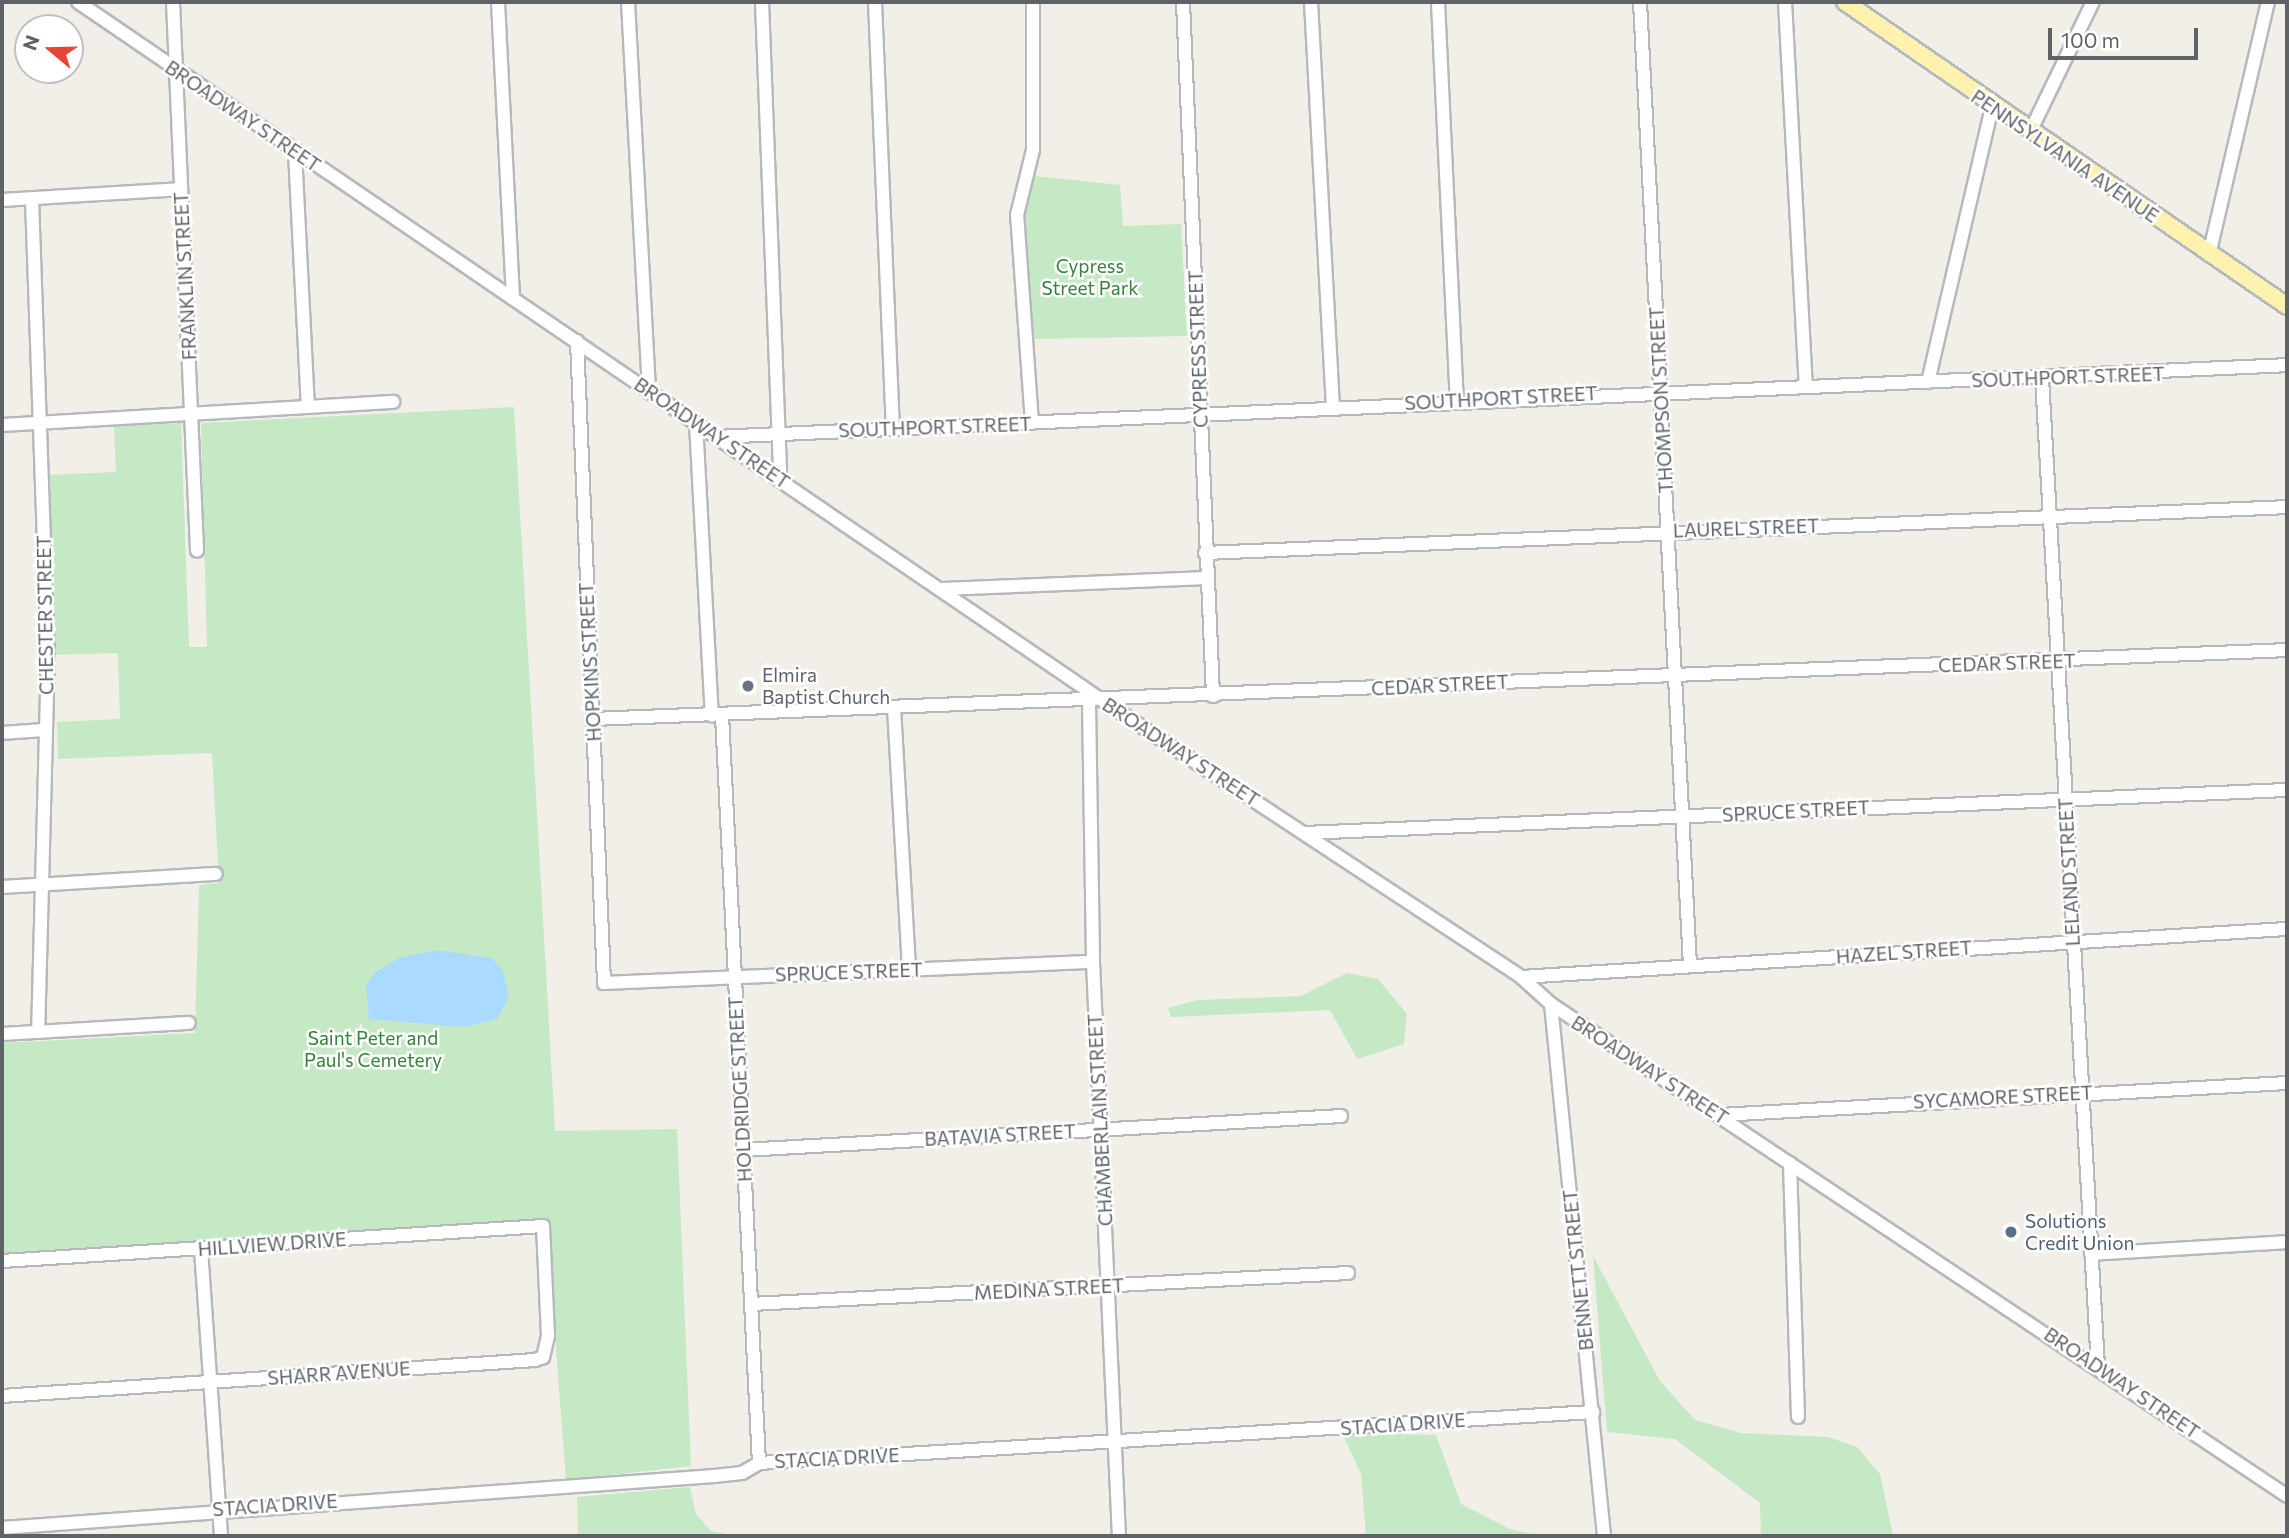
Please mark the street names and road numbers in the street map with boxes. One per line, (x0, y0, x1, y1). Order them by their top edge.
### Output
street label: BROADWAY STREET (161, 56, 325, 176)
street label: PENNSYLVANIA AVENUE (1967, 85, 2163, 227)
street label: FRANKLIN STREET (169, 191, 201, 361)
street label: CYPRESS STREET (1184, 270, 1212, 428)
street label: THOMPSON STREET (1645, 306, 1677, 494)
street label: SOUTHPORT STREET (1971, 362, 2165, 392)
street label: BROADWAY STREET (630, 373, 794, 493)
street label: SOUTHPORT STREET (1404, 382, 1598, 414)
street label: SOUTHPORT STREET (838, 412, 1032, 442)
street label: LAUREL STREET (1672, 514, 1820, 542)
street label: CHESTER STREET (32, 535, 58, 695)
street label: HOPKINS STREET (574, 582, 606, 742)
street label: CEDAR STREET (1938, 649, 2076, 677)
street label: CEDAR STREET (1371, 670, 1509, 700)
street label: BROADWAY STREET (1098, 693, 1264, 811)
street label: SPRUCE STREET (1722, 796, 1870, 826)
street label: LELAND STREET (2054, 797, 2084, 947)
street label: HAZEL STREET (1835, 936, 1973, 968)
street label: SPRUCE STREET (775, 958, 923, 986)
street label: HOLDRIDGE STREET (724, 996, 756, 1182)
street label: BROADWAY STREET (1567, 1011, 1733, 1129)
street label: CHAMBERLAIN STREET (1083, 1013, 1117, 1227)
street label: SYCAMORE STREET (1913, 1081, 2093, 1113)
street label: BATAVIA STREET (924, 1120, 1076, 1150)
street label: BENNETT STREET (1558, 1188, 1598, 1352)
street label: HILLVIEW DRIVE (197, 1227, 347, 1261)
street label: MEDINA STREET (973, 1274, 1125, 1304)
street label: BROADWAY STREET (2040, 1323, 2204, 1443)
street label: SHARR AVENUE (267, 1357, 411, 1389)
street label: STACIA DRIVE (1340, 1408, 1466, 1440)
street label: STACIA DRIVE (774, 1443, 900, 1473)
street label: STACIA DRIVE (212, 1489, 338, 1521)

